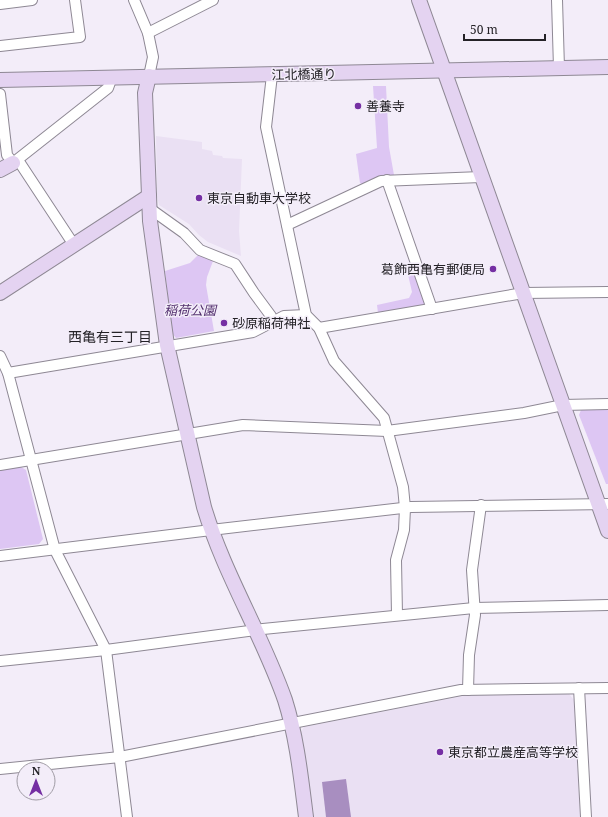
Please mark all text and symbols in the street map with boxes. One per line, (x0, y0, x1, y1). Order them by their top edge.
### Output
scale bar (464, 16, 545, 42)
text: 50 m (470, 21, 498, 38)
street label: 江北橋通り (271, 64, 337, 84)
place label: 善養寺 (366, 97, 405, 115)
marker: 善養寺 (353, 101, 363, 111)
place label: 東京自動車大学校 (207, 189, 311, 207)
marker: 東京自動車大学校 (194, 193, 204, 203)
place label: 葛飾西亀有郵便局 (381, 260, 485, 278)
marker: 葛飾西亀有郵便局 (488, 264, 498, 274)
park label: 稲荷公園 (164, 301, 218, 319)
place label: 砂原稲荷神社 (232, 314, 310, 332)
marker: 砂原稲荷神社 (219, 318, 229, 328)
district label: 西亀有三丁目 (68, 327, 152, 346)
place label: 東京都立農産高等学校 (448, 743, 578, 761)
marker: 東京都立農産高等学校 (435, 747, 445, 757)
north arrow (16, 761, 56, 801)
text: N (32, 763, 41, 778)

